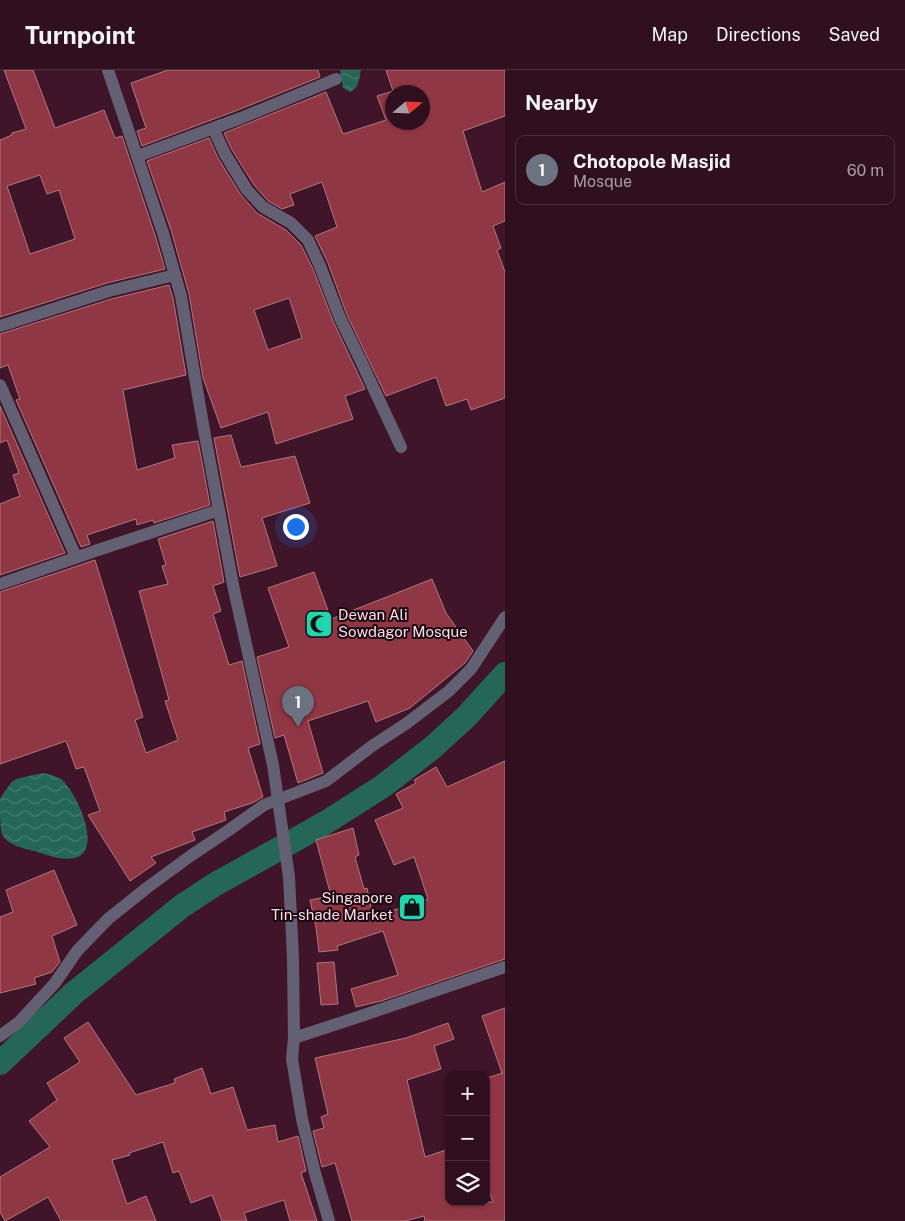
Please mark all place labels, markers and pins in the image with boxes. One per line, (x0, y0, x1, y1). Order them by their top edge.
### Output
place label: Dewan Ali Sowdagor Mosque (338, 606, 468, 640)
mosque icon: Dewan Ali Sowdagor Mosque (304, 609, 334, 639)
pin: 1 (282, 686, 314, 727)
place label: Singapore Tin-shade Market (271, 889, 393, 923)
shop icon: Singapore Tin-shade Market (397, 892, 427, 922)

